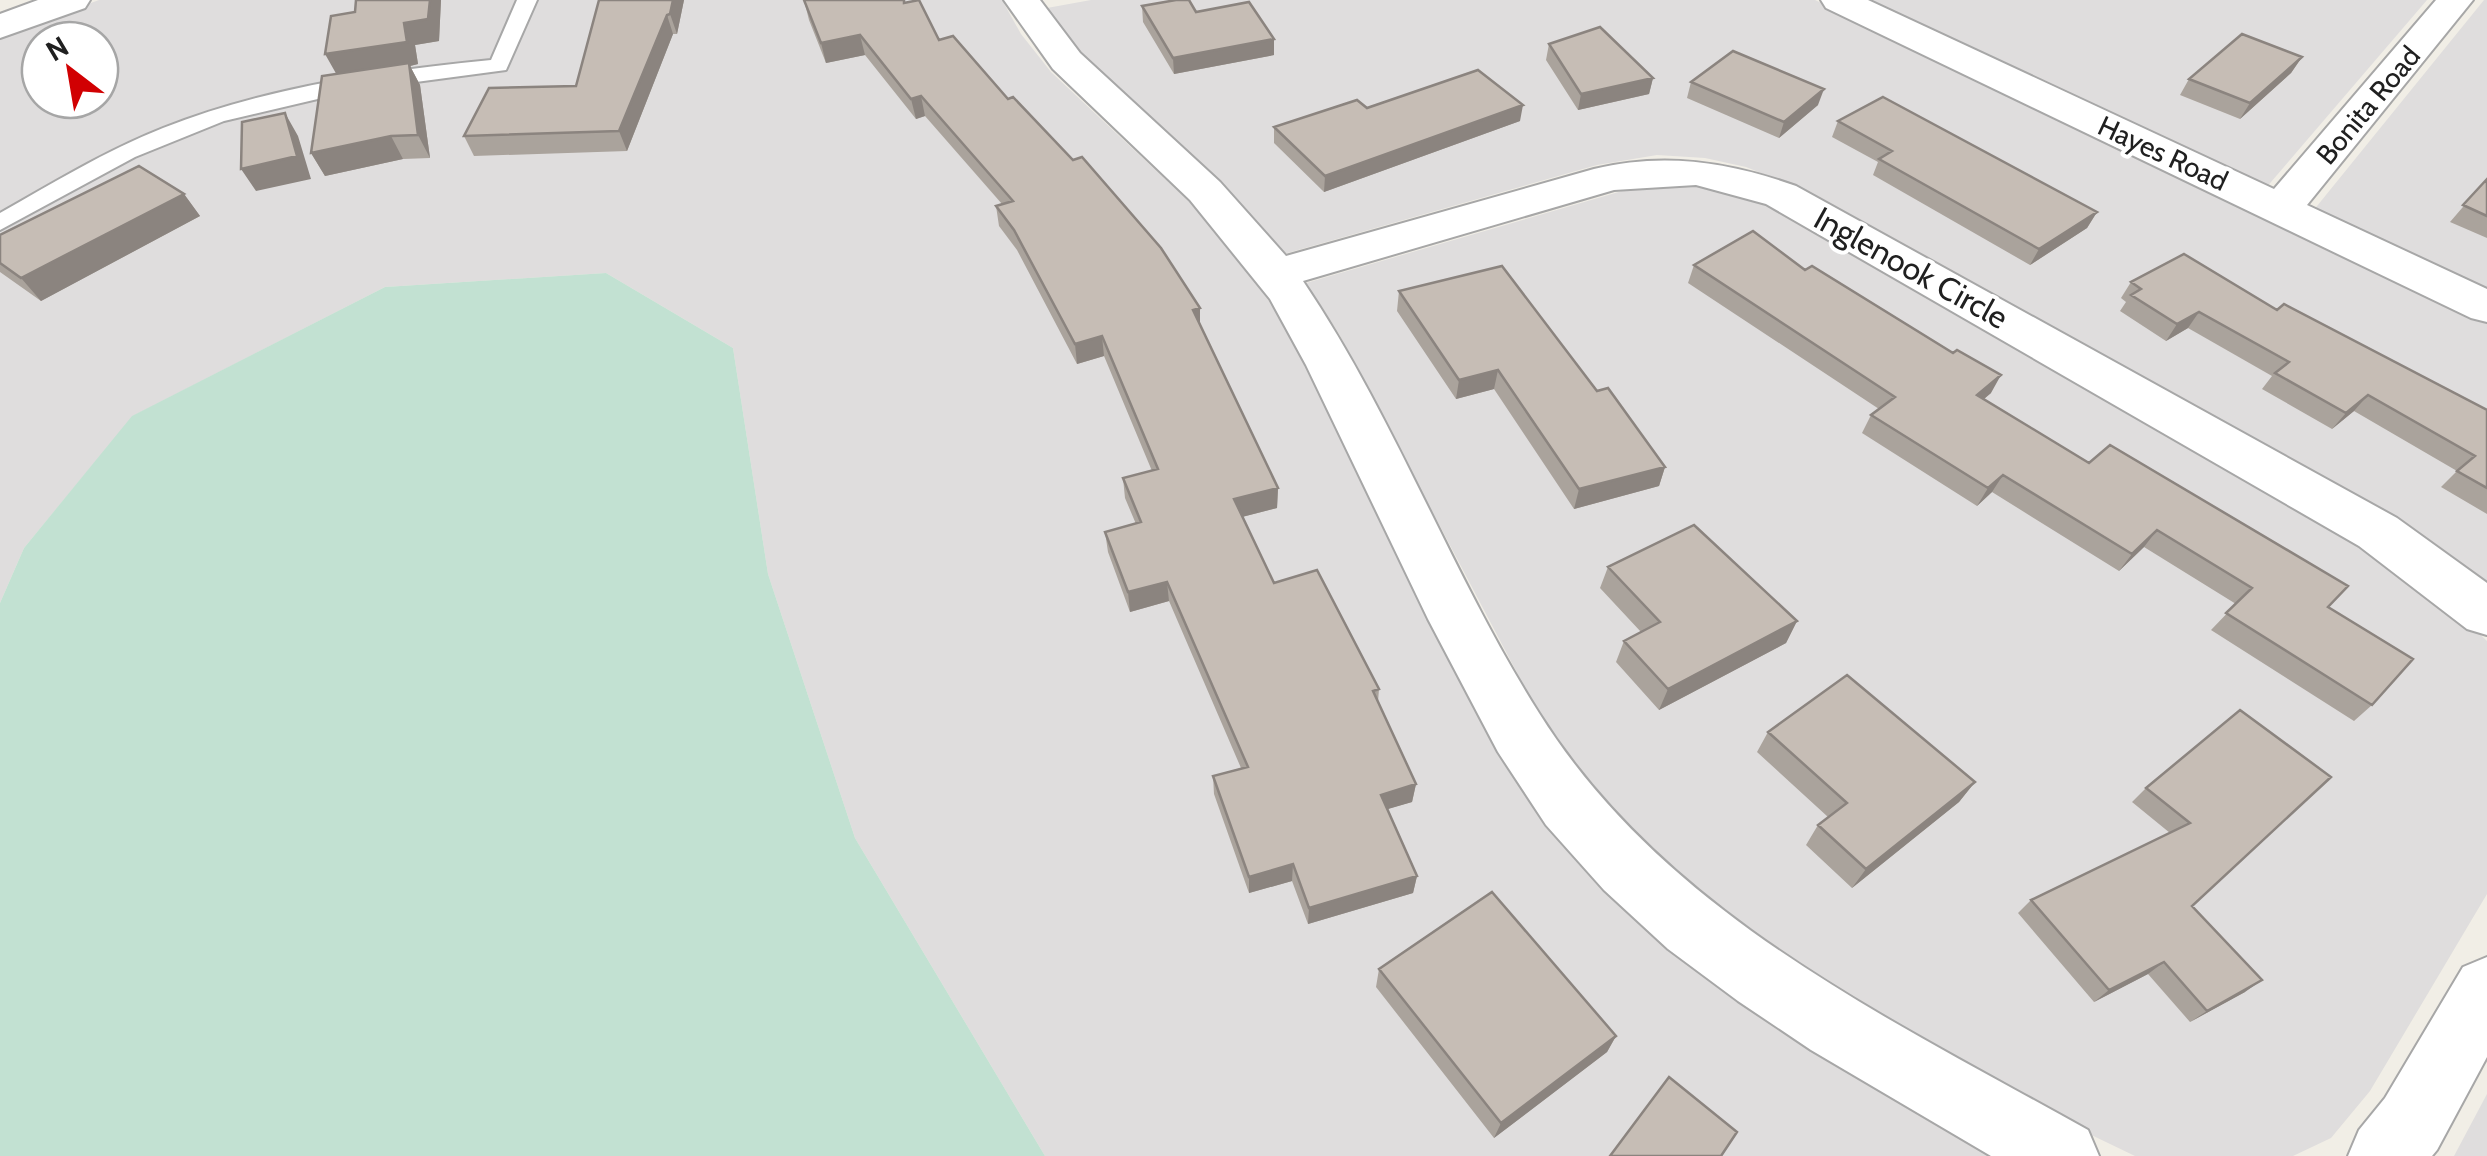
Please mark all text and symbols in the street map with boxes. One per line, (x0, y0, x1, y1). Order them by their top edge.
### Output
north arrow (20, 20, 120, 120)
text: N (40, 29, 74, 68)
street label: Bonita Road (2309, 39, 2427, 171)
street label: Hayes Road (2093, 108, 2233, 198)
street label: Inglenook Circle (1808, 198, 2015, 337)

